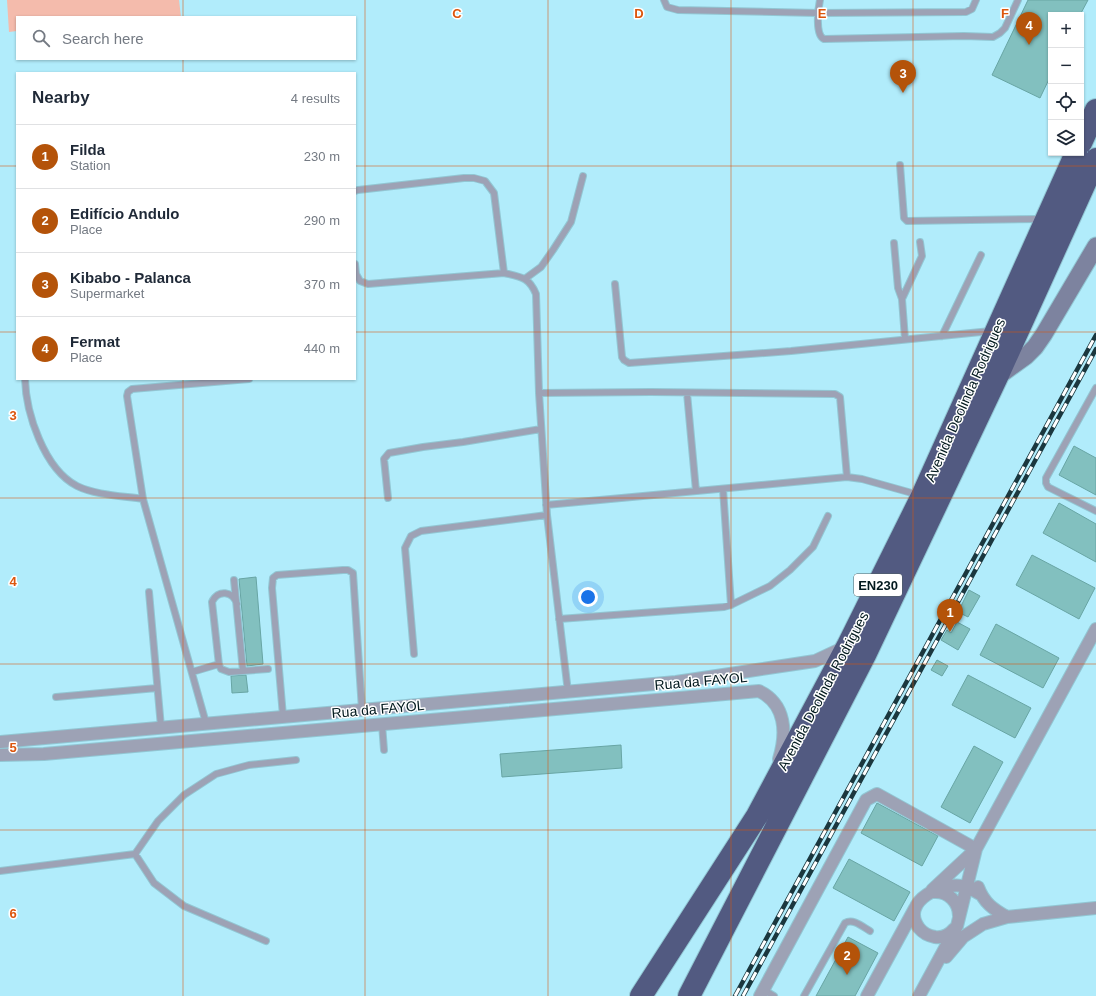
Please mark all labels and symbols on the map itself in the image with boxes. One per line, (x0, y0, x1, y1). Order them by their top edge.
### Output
text: C (452, 6, 462, 21)
text: D (634, 6, 644, 21)
text: E (818, 6, 827, 21)
text: F (1001, 6, 1009, 21)
pin: 4 (1016, 12, 1042, 45)
pin: 3 (890, 60, 916, 93)
street label: Avenida Deolinda Rodrigues (922, 316, 1008, 484)
text: 3 (9, 408, 17, 423)
text: 4 (9, 574, 17, 589)
road number: EN230 (854, 574, 902, 596)
your location (578, 587, 598, 607)
pin: 1 (937, 599, 963, 632)
street label: Avenida Deolinda Rodrigues (774, 609, 872, 773)
street label: Rua da FAYOL (654, 669, 748, 693)
street label: Rua da FAYOL (331, 697, 425, 721)
text: 5 (9, 740, 17, 755)
text: 6 (9, 906, 17, 921)
pin: 2 (834, 942, 860, 975)

